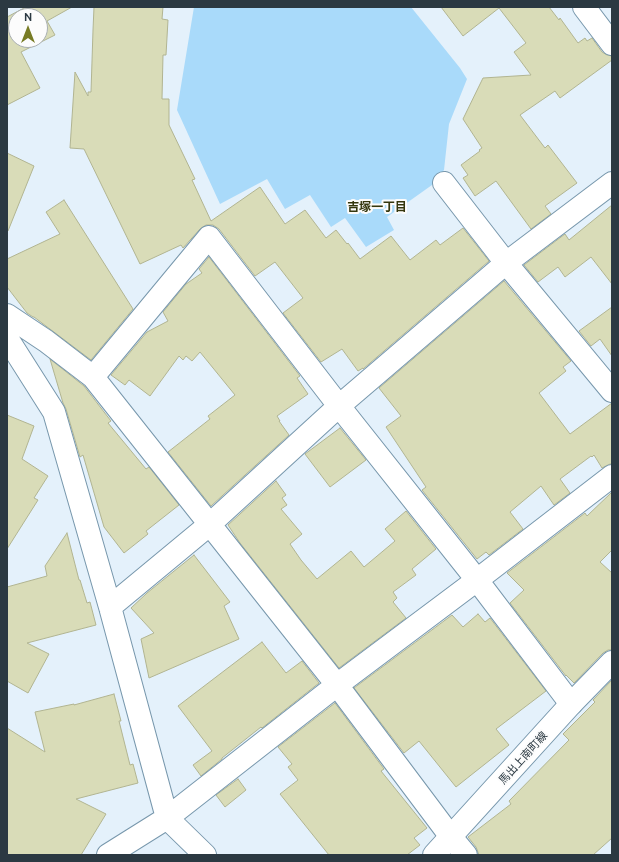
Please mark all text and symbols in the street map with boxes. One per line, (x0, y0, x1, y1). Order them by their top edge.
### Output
north arrow (8, 8, 48, 48)
text: N (24, 11, 32, 23)
district label: 吉塚一丁目 (347, 200, 407, 214)
street label: 馬出上南町線 (496, 729, 550, 787)

